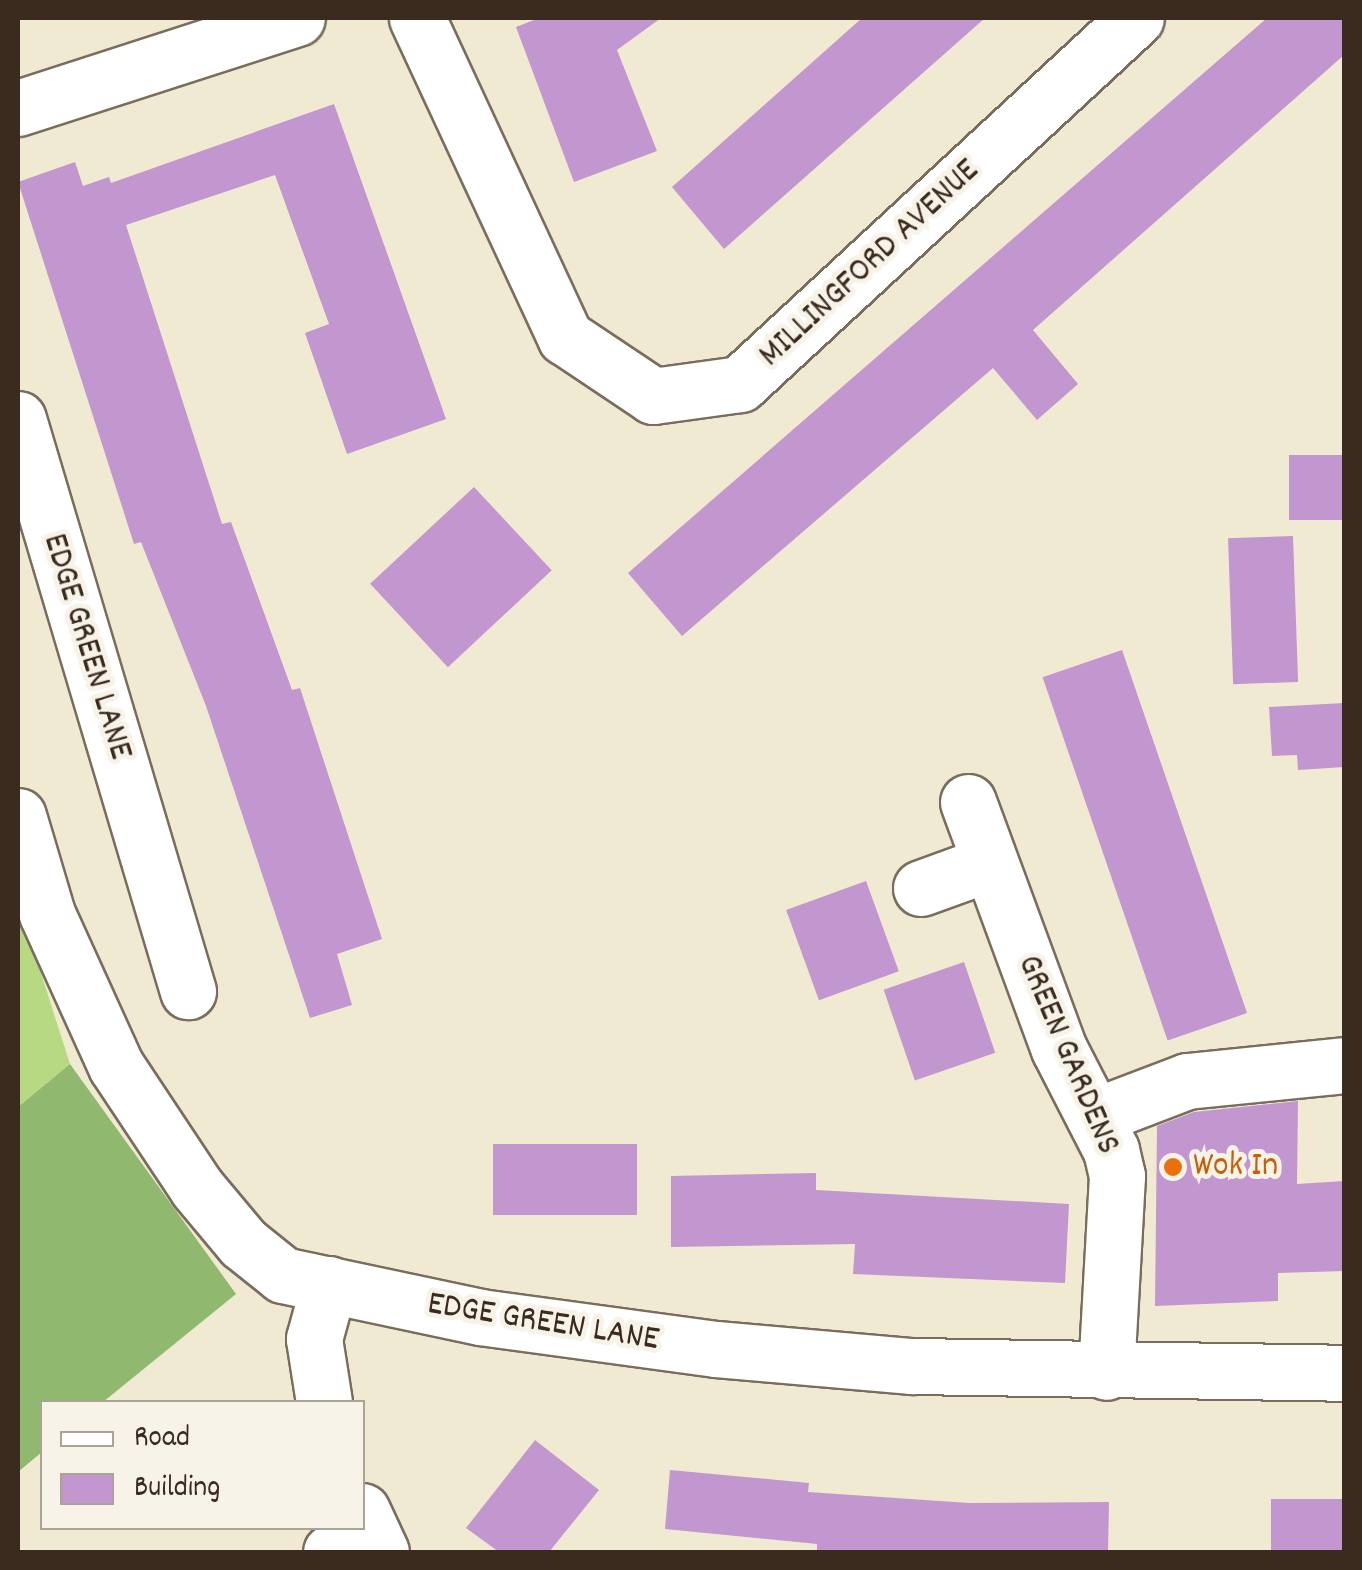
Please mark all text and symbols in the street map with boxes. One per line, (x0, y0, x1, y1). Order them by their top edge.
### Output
street label: MILLINGFORD AVENUE (751, 151, 989, 377)
street label: EDGE GREEN LANE (32, 529, 140, 765)
street label: GREEN GARDENS (1006, 949, 1128, 1161)
place label: Wok In (1193, 1146, 1278, 1188)
marker: Wok In (1162, 1156, 1184, 1178)
street label: EDGE GREEN LANE (424, 1284, 662, 1362)
legend (40, 1400, 365, 1530)
text: Road (134, 1418, 190, 1461)
text: Building (134, 1468, 220, 1511)

